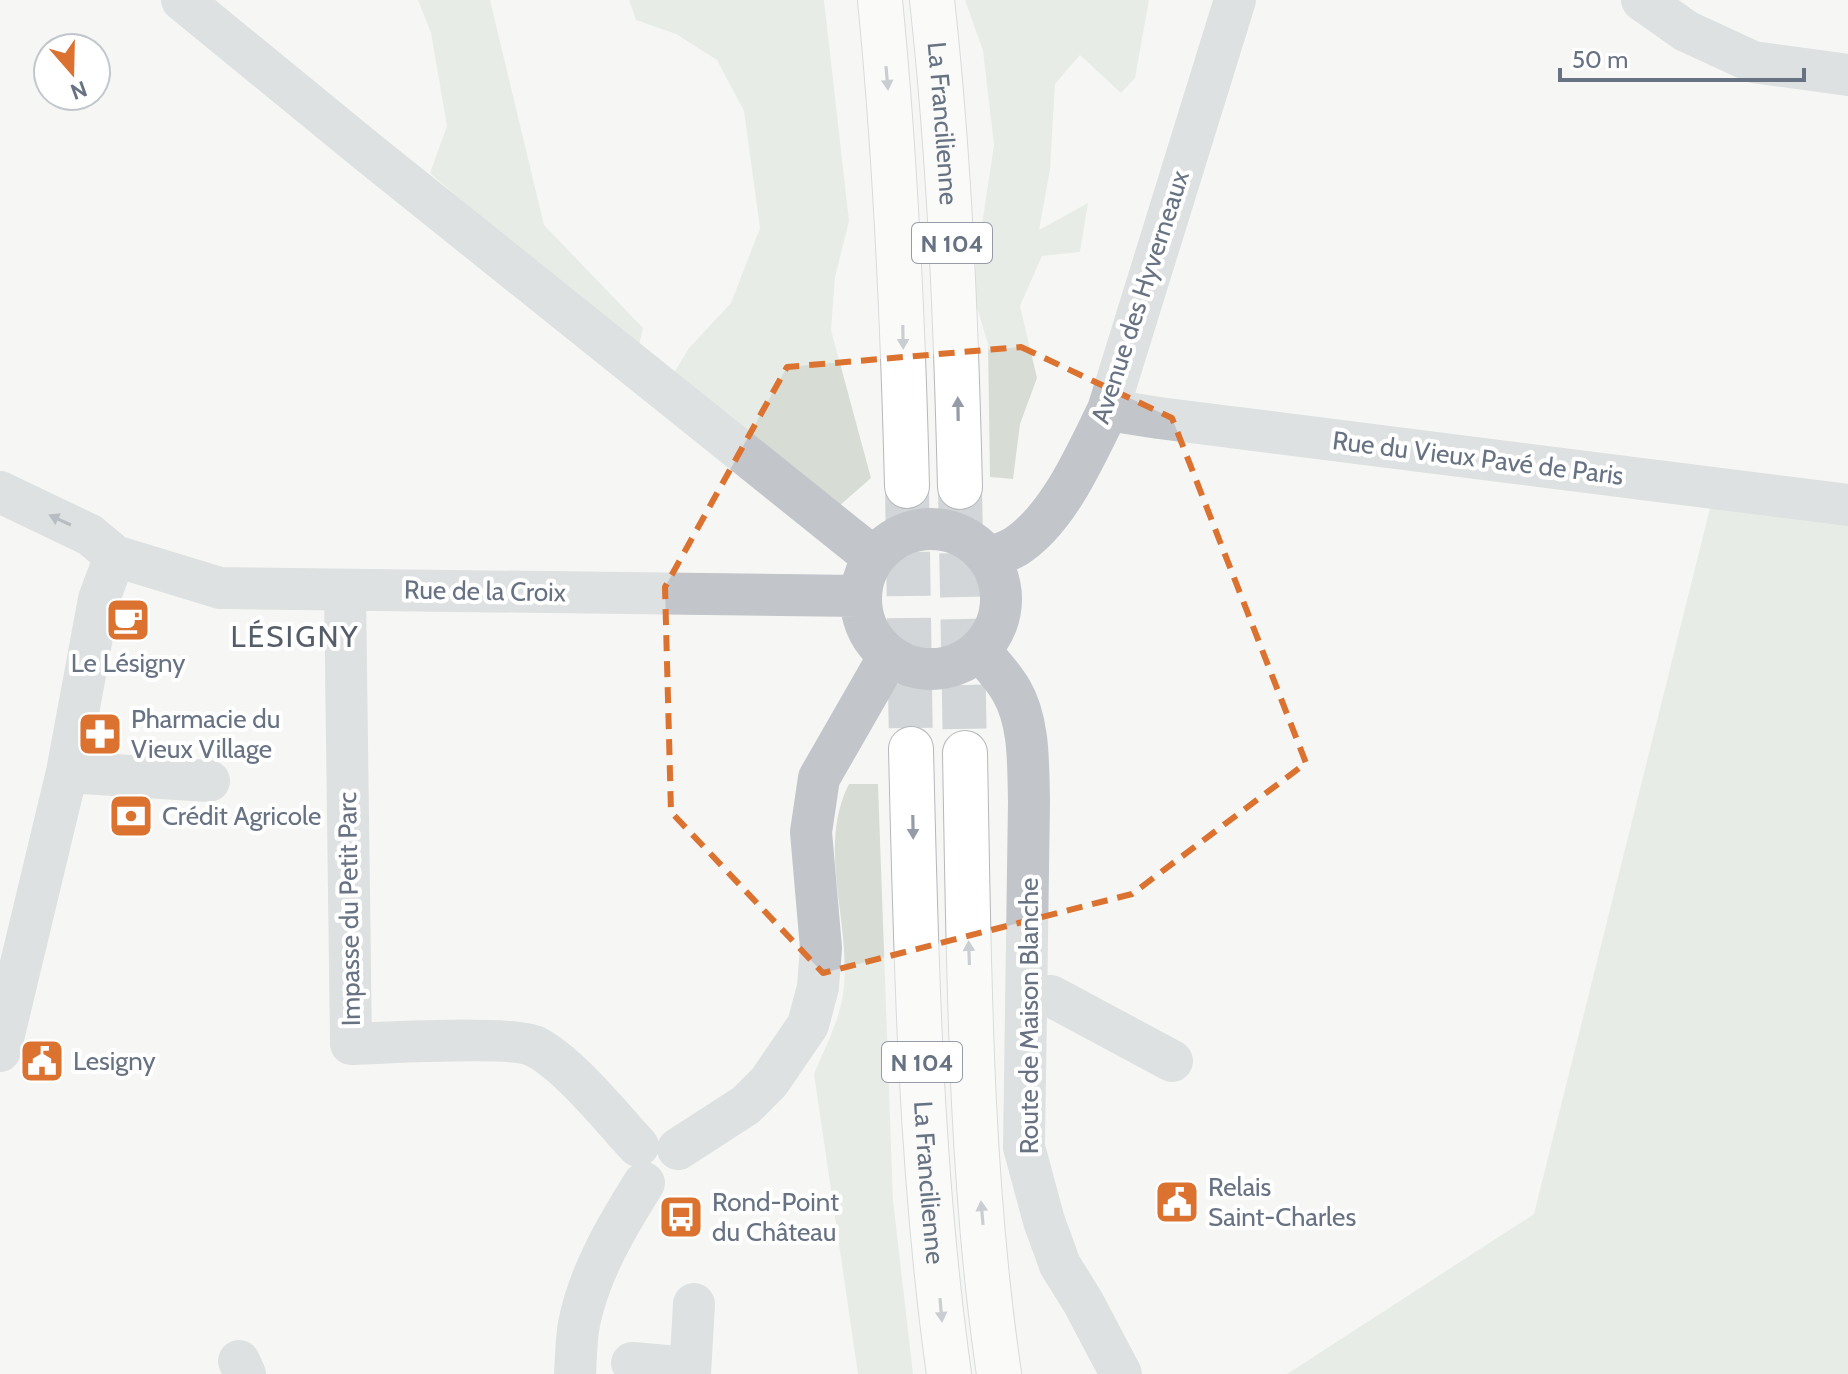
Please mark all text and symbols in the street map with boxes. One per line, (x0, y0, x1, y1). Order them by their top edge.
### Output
north arrow (32, 32, 112, 112)
scale bar (1560, 32, 1804, 82)
street label: La Francilienne (920, 40, 965, 206)
text: 50 m (1572, 45, 1628, 74)
one-way arrow (881, 66, 894, 91)
text: N (67, 75, 91, 106)
street label: Avenue des Hyverneaux (1084, 166, 1196, 428)
road number: N 104 (912, 223, 992, 263)
one-way arrow (897, 325, 910, 350)
one-way arrow (952, 396, 965, 421)
street label: Rue du Vieux Pavé de Paris (1331, 424, 1626, 492)
one-way arrow (48, 513, 72, 527)
street label: Rue de la Croix (404, 574, 567, 608)
cafe icon: Le Lésigny (104, 596, 152, 644)
district label: LÉSIGNY (230, 618, 360, 655)
place label: Le Lésigny (71, 647, 185, 679)
place label: Pharmacie du Vieux Village (131, 703, 280, 765)
pharmacy icon: Pharmacie du Vieux Village (76, 710, 124, 758)
street label: Impasse du Petit Parc (331, 791, 367, 1026)
bank icon: Crédit Agricole (107, 792, 155, 840)
place label: Crédit Agricole (162, 800, 321, 832)
one-way arrow (906, 815, 919, 840)
street label: Route de Maison Blanche (1013, 878, 1045, 1154)
one-way arrow (963, 940, 976, 965)
public building icon: Lesigny (18, 1037, 66, 1085)
road number: N 104 (882, 1042, 962, 1082)
place label: Lesigny (73, 1045, 156, 1077)
street label: La Francilienne (907, 1100, 952, 1266)
place label: Relais Saint-Charles (1208, 1171, 1356, 1233)
public building icon: Relais Saint-Charles (1153, 1178, 1201, 1226)
place label: Rond-Point du Château (712, 1186, 839, 1248)
bus stop icon: Rond-Point du Château (657, 1193, 705, 1241)
one-way arrow (975, 1200, 988, 1225)
one-way arrow (934, 1298, 947, 1323)

